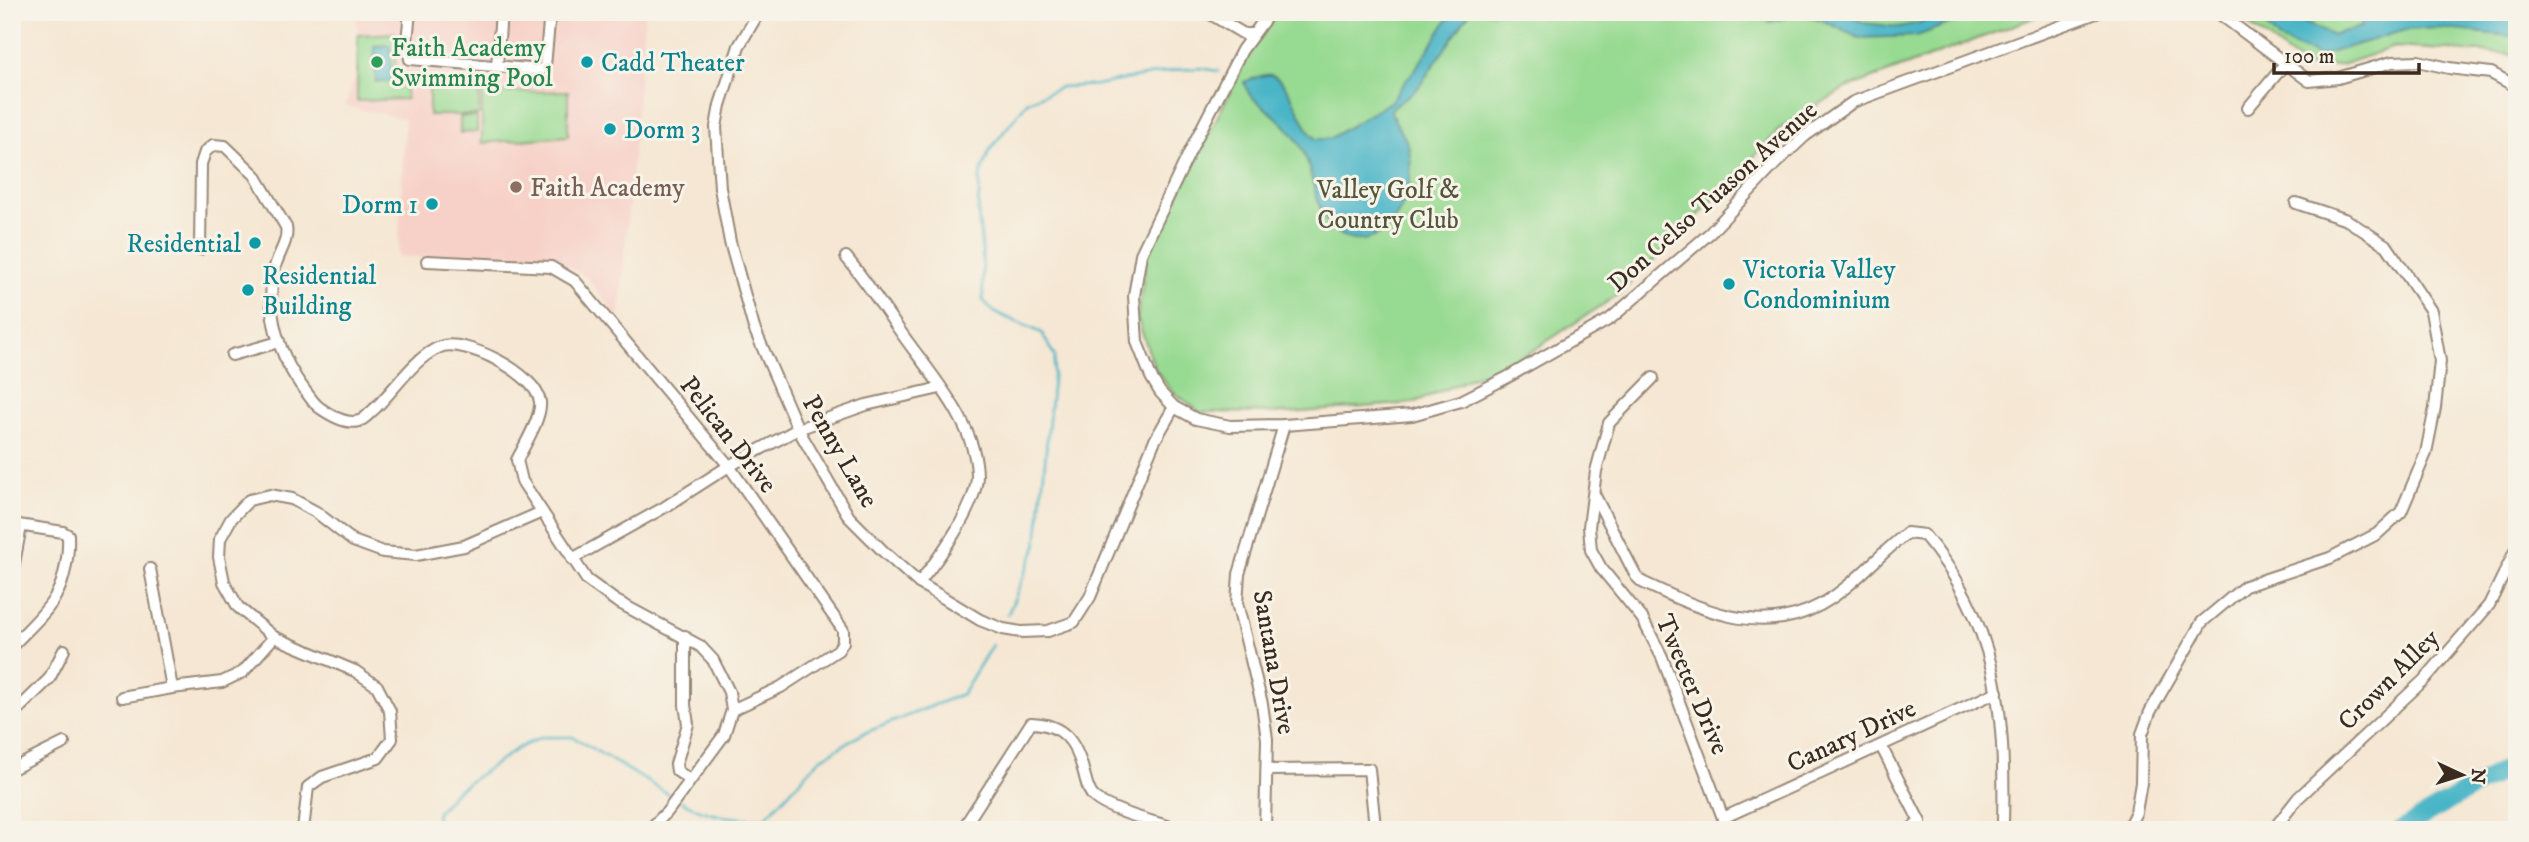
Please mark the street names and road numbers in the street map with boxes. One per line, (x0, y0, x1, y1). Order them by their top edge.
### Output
street label: Don Celso Tuason Avenue (1601, 94, 1825, 300)
street label: Pelican Drive (672, 370, 784, 500)
street label: Penny Lane (794, 390, 885, 514)
street label: Santana Drive (1245, 588, 1302, 737)
street label: Tweeter Drive (1647, 609, 1736, 760)
street label: Crown Alley (2331, 622, 2447, 738)
street label: Canary Drive (1782, 692, 1921, 781)

